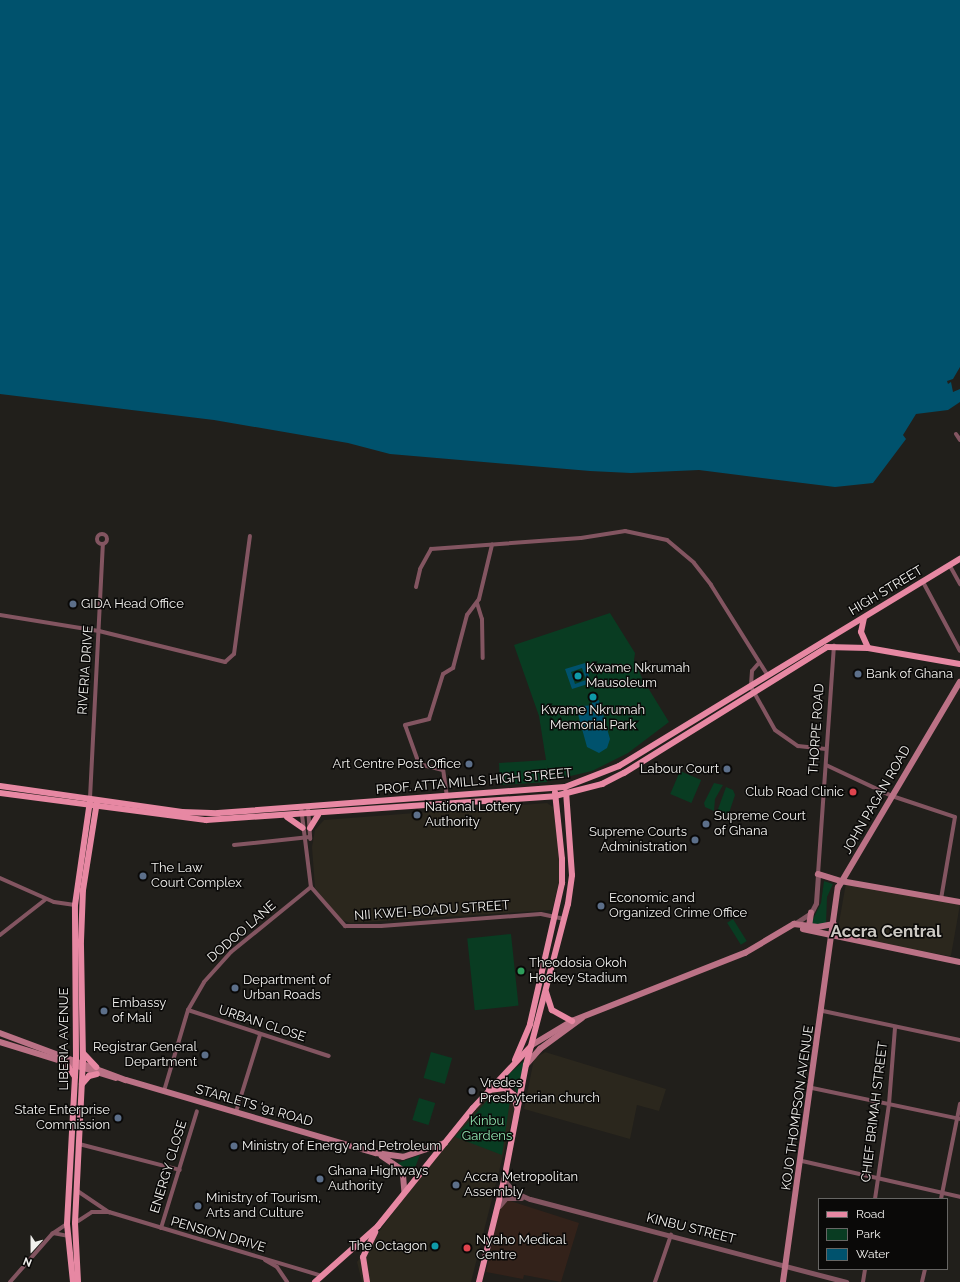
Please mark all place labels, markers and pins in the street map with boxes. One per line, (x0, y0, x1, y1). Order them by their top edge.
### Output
place label: GIDA Head Office (81, 596, 184, 612)
marker: GIDA Head Office (68, 599, 78, 609)
place label: Kwame Nkrumah Mausoleum (586, 661, 690, 692)
place label: Bank of Ghana (866, 666, 953, 682)
marker: Bank of Ghana (853, 669, 863, 679)
marker: Kwame Nkrumah Mausoleum (573, 671, 583, 681)
marker: Kwame Nkrumah Memorial Park (588, 692, 598, 702)
place label: Kwame Nkrumah Memorial Park (541, 703, 645, 734)
place label: Art Centre Post Office (333, 756, 461, 772)
marker: Art Centre Post Office (464, 759, 474, 769)
place label: Labour Court (640, 761, 719, 777)
marker: Labour Court (722, 764, 732, 774)
place label: Club Road Clinic (745, 784, 844, 800)
marker: Club Road Clinic (847, 786, 859, 798)
place label: National Lottery Authority (425, 800, 521, 831)
place label: Supreme Court of Ghana (714, 809, 806, 840)
marker: National Lottery Authority (412, 810, 422, 820)
marker: Supreme Court of Ghana (701, 819, 711, 829)
place label: Supreme Courts Administration (589, 825, 687, 856)
marker: Supreme Courts Administration (690, 835, 700, 845)
place label: The Law Court Complex (151, 861, 242, 892)
marker: The Law Court Complex (138, 871, 148, 881)
place label: Economic and Organized Crime Office (609, 891, 747, 922)
marker: Economic and Organized Crime Office (596, 901, 606, 911)
place label: Theodosia Okoh Hockey Stadium (529, 956, 628, 987)
marker: Theodosia Okoh Hockey Stadium (516, 966, 526, 976)
place label: Department of Urban Roads (243, 973, 331, 1004)
marker: Department of Urban Roads (230, 983, 240, 993)
place label: Embassy of Mali (112, 996, 166, 1027)
marker: Embassy of Mali (99, 1006, 109, 1016)
place label: Registrar General Department (93, 1040, 197, 1071)
marker: Registrar General Department (200, 1050, 210, 1060)
place label: Vredes Presbyterian church (480, 1076, 600, 1107)
marker: Vredes Presbyterian church (467, 1086, 477, 1096)
place label: State Enterprise Commission (15, 1103, 110, 1134)
marker: State Enterprise Commission (113, 1113, 123, 1123)
place label: Ministry of Energy and Petroleum (242, 1138, 442, 1154)
marker: Ministry of Energy and Petroleum (229, 1141, 239, 1151)
place label: Ghana Highways Authority (328, 1164, 428, 1195)
place label: Accra Metropolitan Assembly (464, 1170, 578, 1201)
marker: Ghana Highways Authority (315, 1174, 325, 1184)
marker: Accra Metropolitan Assembly (451, 1180, 461, 1190)
place label: Ministry of Tourism, Arts and Culture (206, 1191, 322, 1222)
marker: Ministry of Tourism, Arts and Culture (193, 1201, 203, 1211)
place label: Nyaho Medical Centre (476, 1233, 566, 1264)
place label: The Octagon (349, 1238, 427, 1254)
marker: The Octagon (430, 1241, 440, 1251)
marker: Nyaho Medical Centre (461, 1242, 473, 1254)

